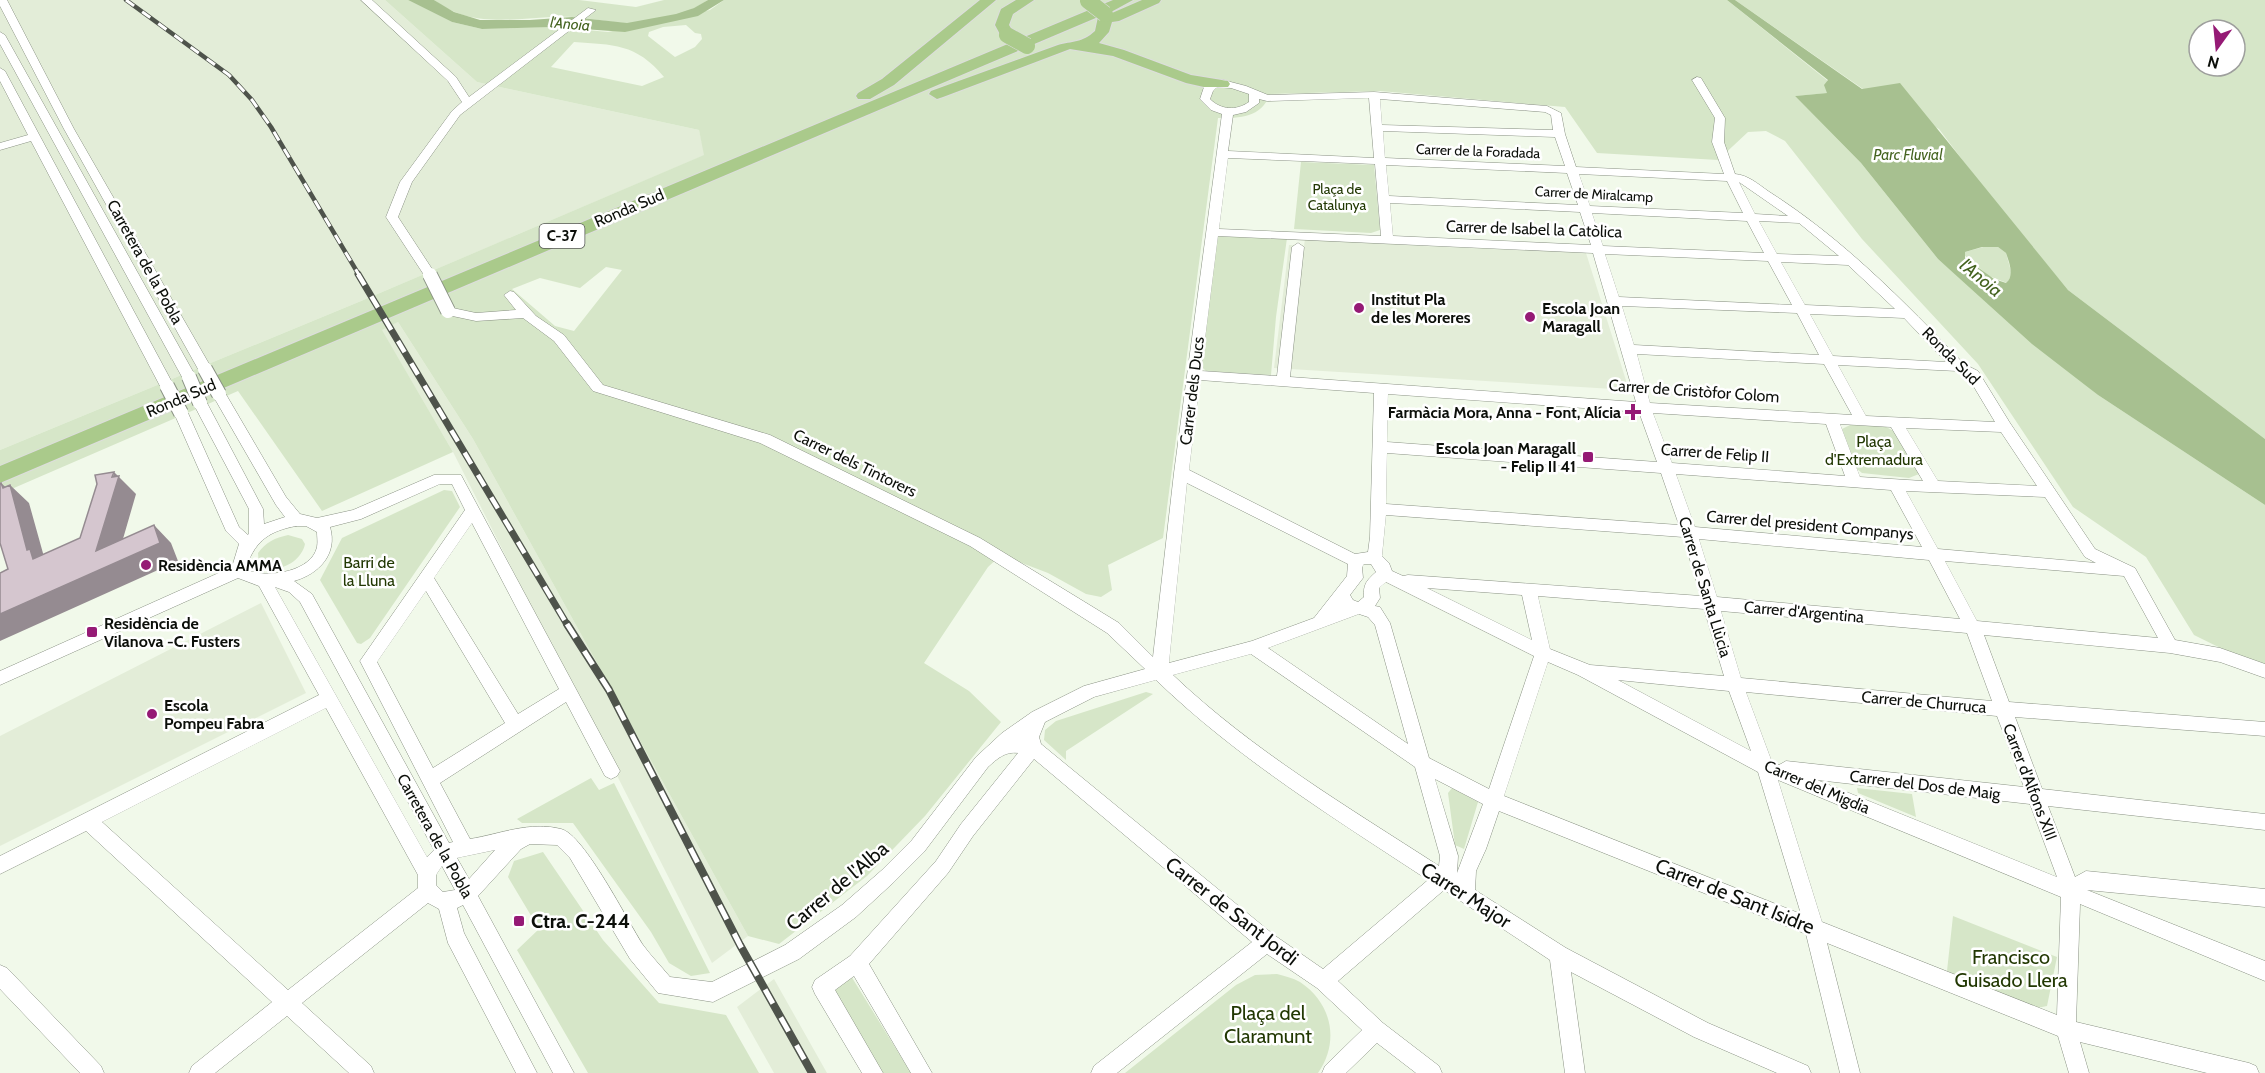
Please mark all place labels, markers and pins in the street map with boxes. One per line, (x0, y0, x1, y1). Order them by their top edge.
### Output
place label: Institut Pla de les Moreres (1371, 290, 1471, 327)
place label: Escola Joan Maragall (1542, 299, 1620, 336)
marker: Institut Pla de les Moreres (1352, 301, 1366, 315)
marker: Escola Joan Maragall (1523, 310, 1537, 324)
place label: Farmàcia Mora, Anna - Font, Alícia (1388, 403, 1621, 422)
marker: Farmàcia Mora, Anna - Font, Alícia (1626, 405, 1640, 419)
place label: Escola Joan Maragall - Felip II 41 (1435, 439, 1576, 476)
marker: Escola Joan Maragall - Felip II 41 (1581, 450, 1595, 464)
place label: Residència AMMA (158, 556, 282, 575)
marker: Residència AMMA (139, 558, 153, 572)
place label: Residència de Vilanova -C. Fusters (104, 614, 240, 651)
marker: Residència de Vilanova -C. Fusters (85, 625, 99, 639)
place label: Escola Pompeu Fabra (164, 696, 264, 733)
marker: Escola Pompeu Fabra (145, 707, 159, 721)
place label: Ctra. C-244 (531, 909, 630, 933)
marker: Ctra. C-244 (512, 914, 526, 928)

